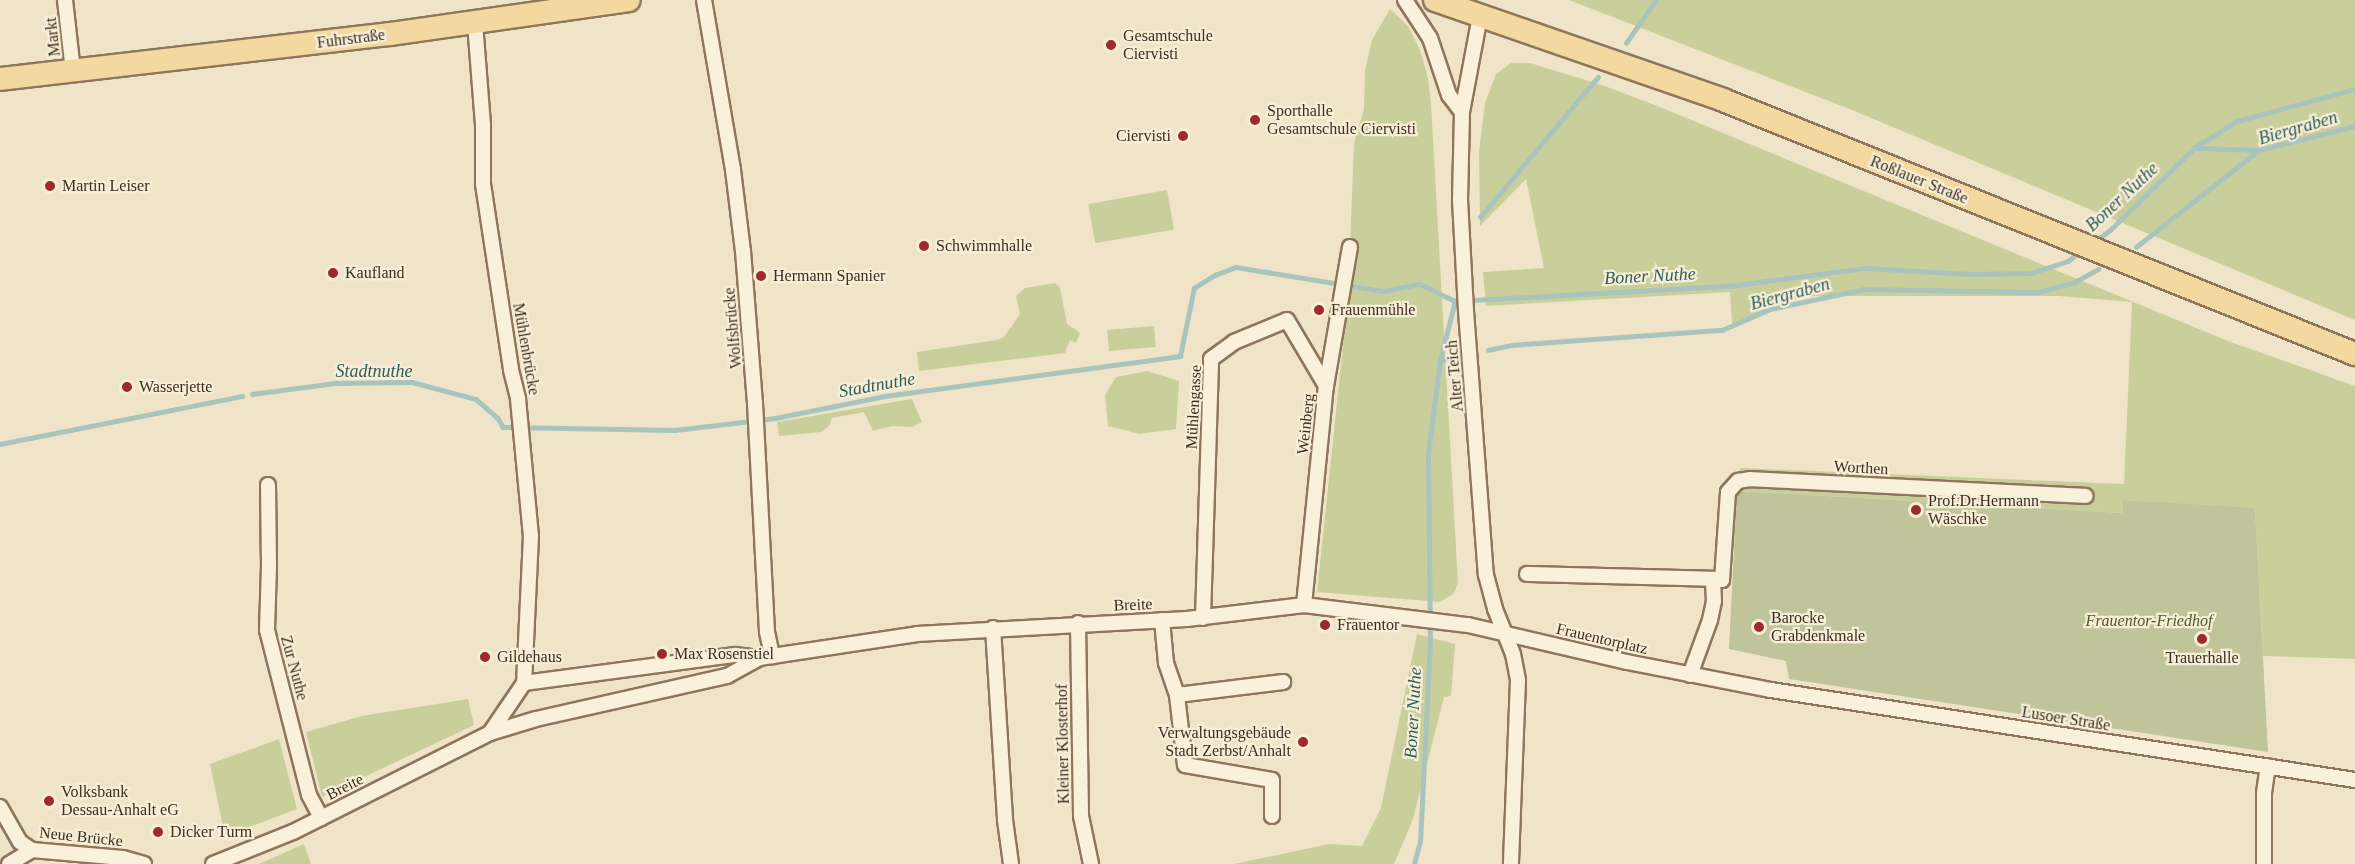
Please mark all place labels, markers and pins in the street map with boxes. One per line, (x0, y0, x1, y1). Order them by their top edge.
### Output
place label: Gesamtschule Ciervisti (1123, 26, 1213, 64)
marker: Gesamtschule Ciervisti (1104, 38, 1118, 52)
place label: Sporthalle Gesamtschule Ciervisti (1267, 101, 1416, 139)
marker: Sporthalle Gesamtschule Ciervisti (1248, 113, 1262, 127)
place label: Ciervisti (1116, 126, 1171, 146)
marker: Ciervisti (1176, 129, 1190, 143)
place label: Martin Leiser (62, 176, 150, 196)
marker: Martin Leiser (43, 179, 57, 193)
place label: Schwimmhalle (936, 236, 1032, 256)
marker: Schwimmhalle (917, 239, 931, 253)
place label: Kaufland (345, 263, 405, 283)
marker: Kaufland (326, 266, 340, 280)
place label: Hermann Spanier (773, 266, 885, 286)
marker: Hermann Spanier (754, 269, 768, 283)
place label: Frauenmühle (1331, 300, 1415, 320)
marker: Frauenmühle (1312, 303, 1326, 317)
place label: Wasserjette (139, 377, 212, 397)
marker: Wasserjette (120, 380, 134, 394)
place label: Prof.Dr.Hermann Wäschke (1928, 491, 2039, 529)
marker: Prof.Dr.Hermann Wäschke (1909, 503, 1923, 517)
place label: Barocke Grabdenkmale (1771, 608, 1865, 646)
place label: Frauentor (1337, 615, 1399, 635)
marker: Frauentor (1318, 618, 1332, 632)
marker: Barocke Grabdenkmale (1752, 620, 1766, 634)
marker: Trauerhalle (2195, 632, 2209, 646)
place label: Max Rosenstiel (674, 644, 774, 664)
place label: Gildehaus (497, 647, 562, 667)
marker: Max Rosenstiel (655, 647, 669, 661)
place label: Trauerhalle (2165, 648, 2239, 668)
marker: Gildehaus (478, 650, 492, 664)
place label: Verwaltungsgebäude Stadt Zerbst/Anhalt (1158, 723, 1291, 761)
marker: Verwaltungsgebäude Stadt Zerbst/Anhalt (1296, 735, 1310, 749)
place label: Volksbank Dessau-Anhalt eG (61, 782, 179, 820)
marker: Volksbank Dessau-Anhalt eG (42, 794, 56, 808)
place label: Dicker Turm (170, 822, 253, 842)
marker: Dicker Turm (151, 825, 165, 839)

